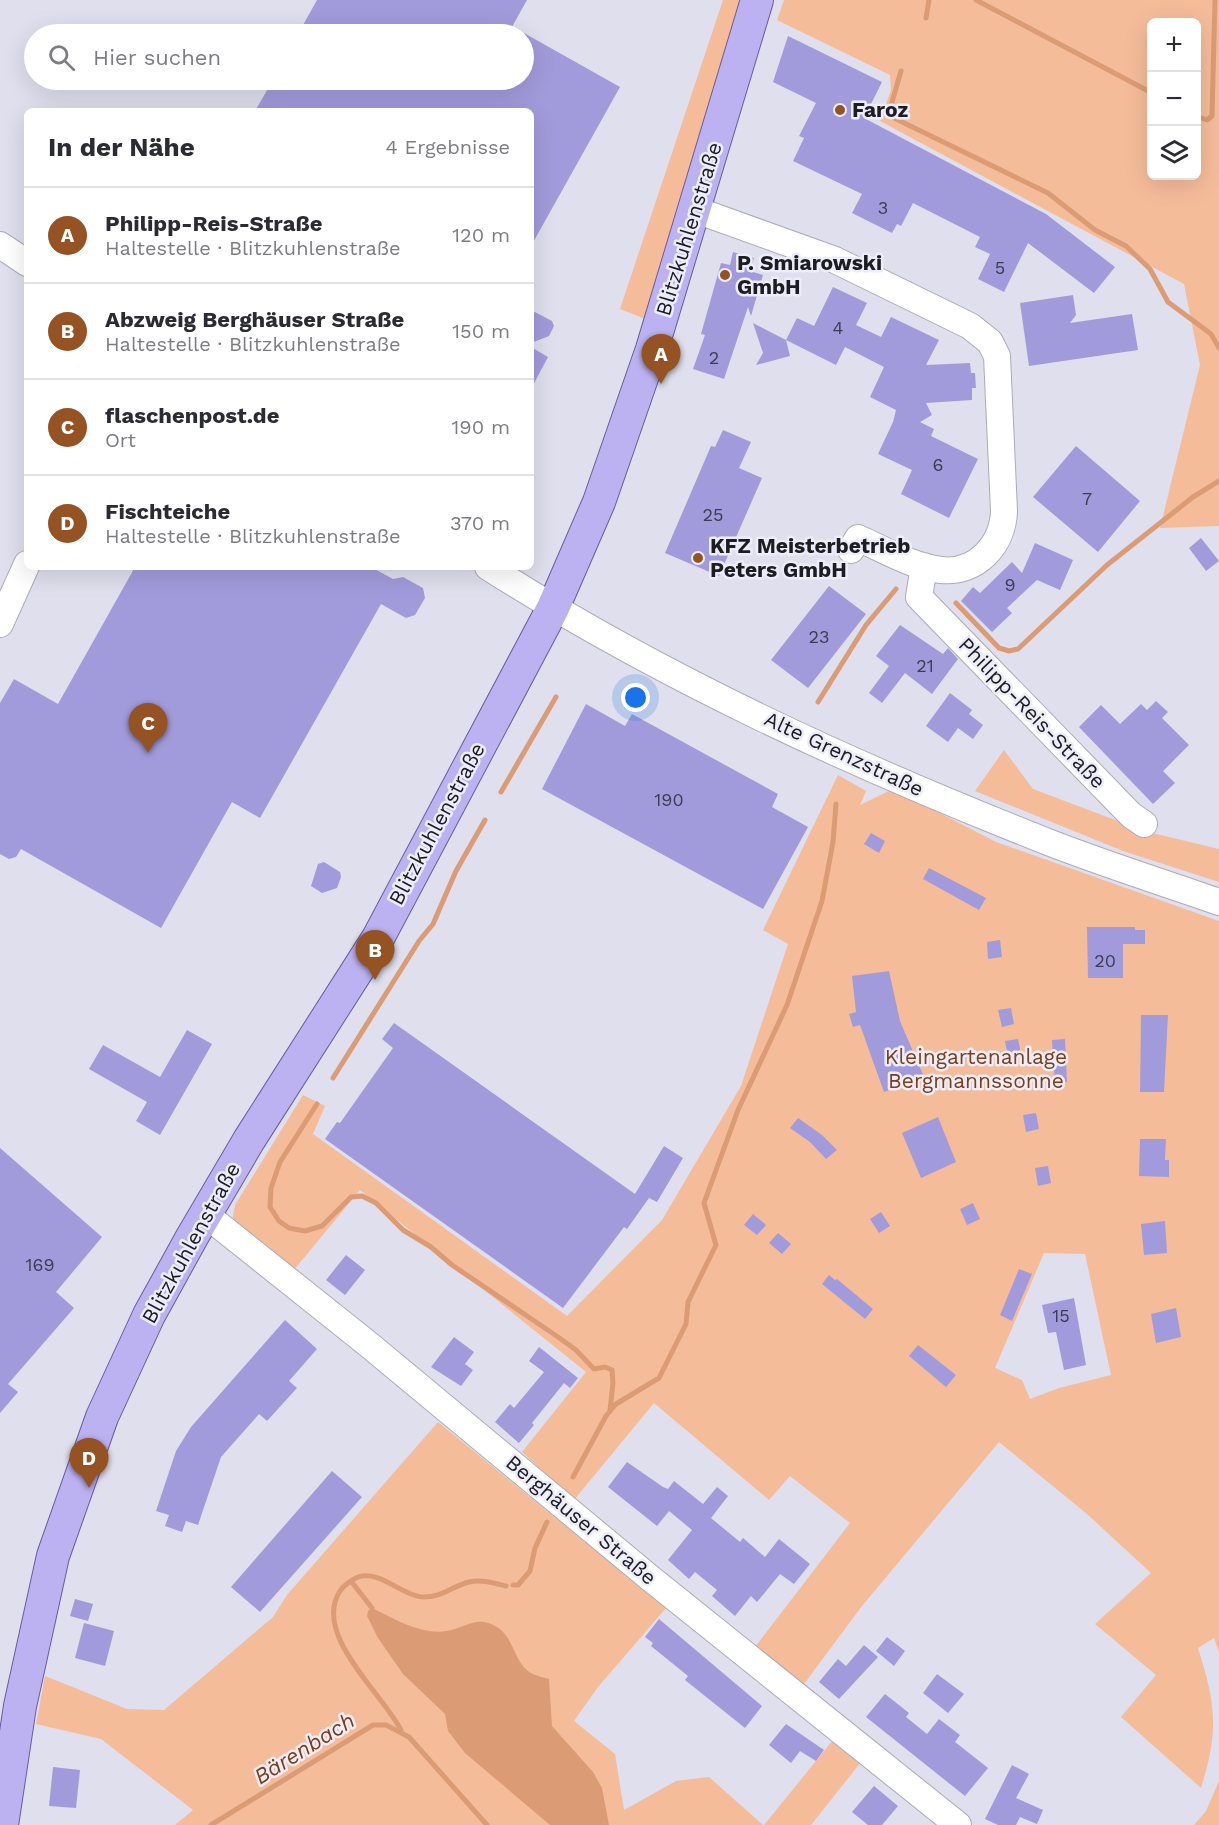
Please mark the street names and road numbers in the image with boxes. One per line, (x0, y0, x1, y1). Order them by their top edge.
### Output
street label: Blitzkuhlenstraße (650, 139, 727, 319)
street label: Philipp-Reis-Straße (954, 632, 1111, 793)
street label: Alte Grenzstraße (761, 706, 928, 801)
street label: Blitzkuhlenstraße (383, 738, 490, 909)
street label: Blitzkuhlenstraße (136, 1158, 245, 1328)
street label: Berghäuser Straße (501, 1449, 662, 1590)

